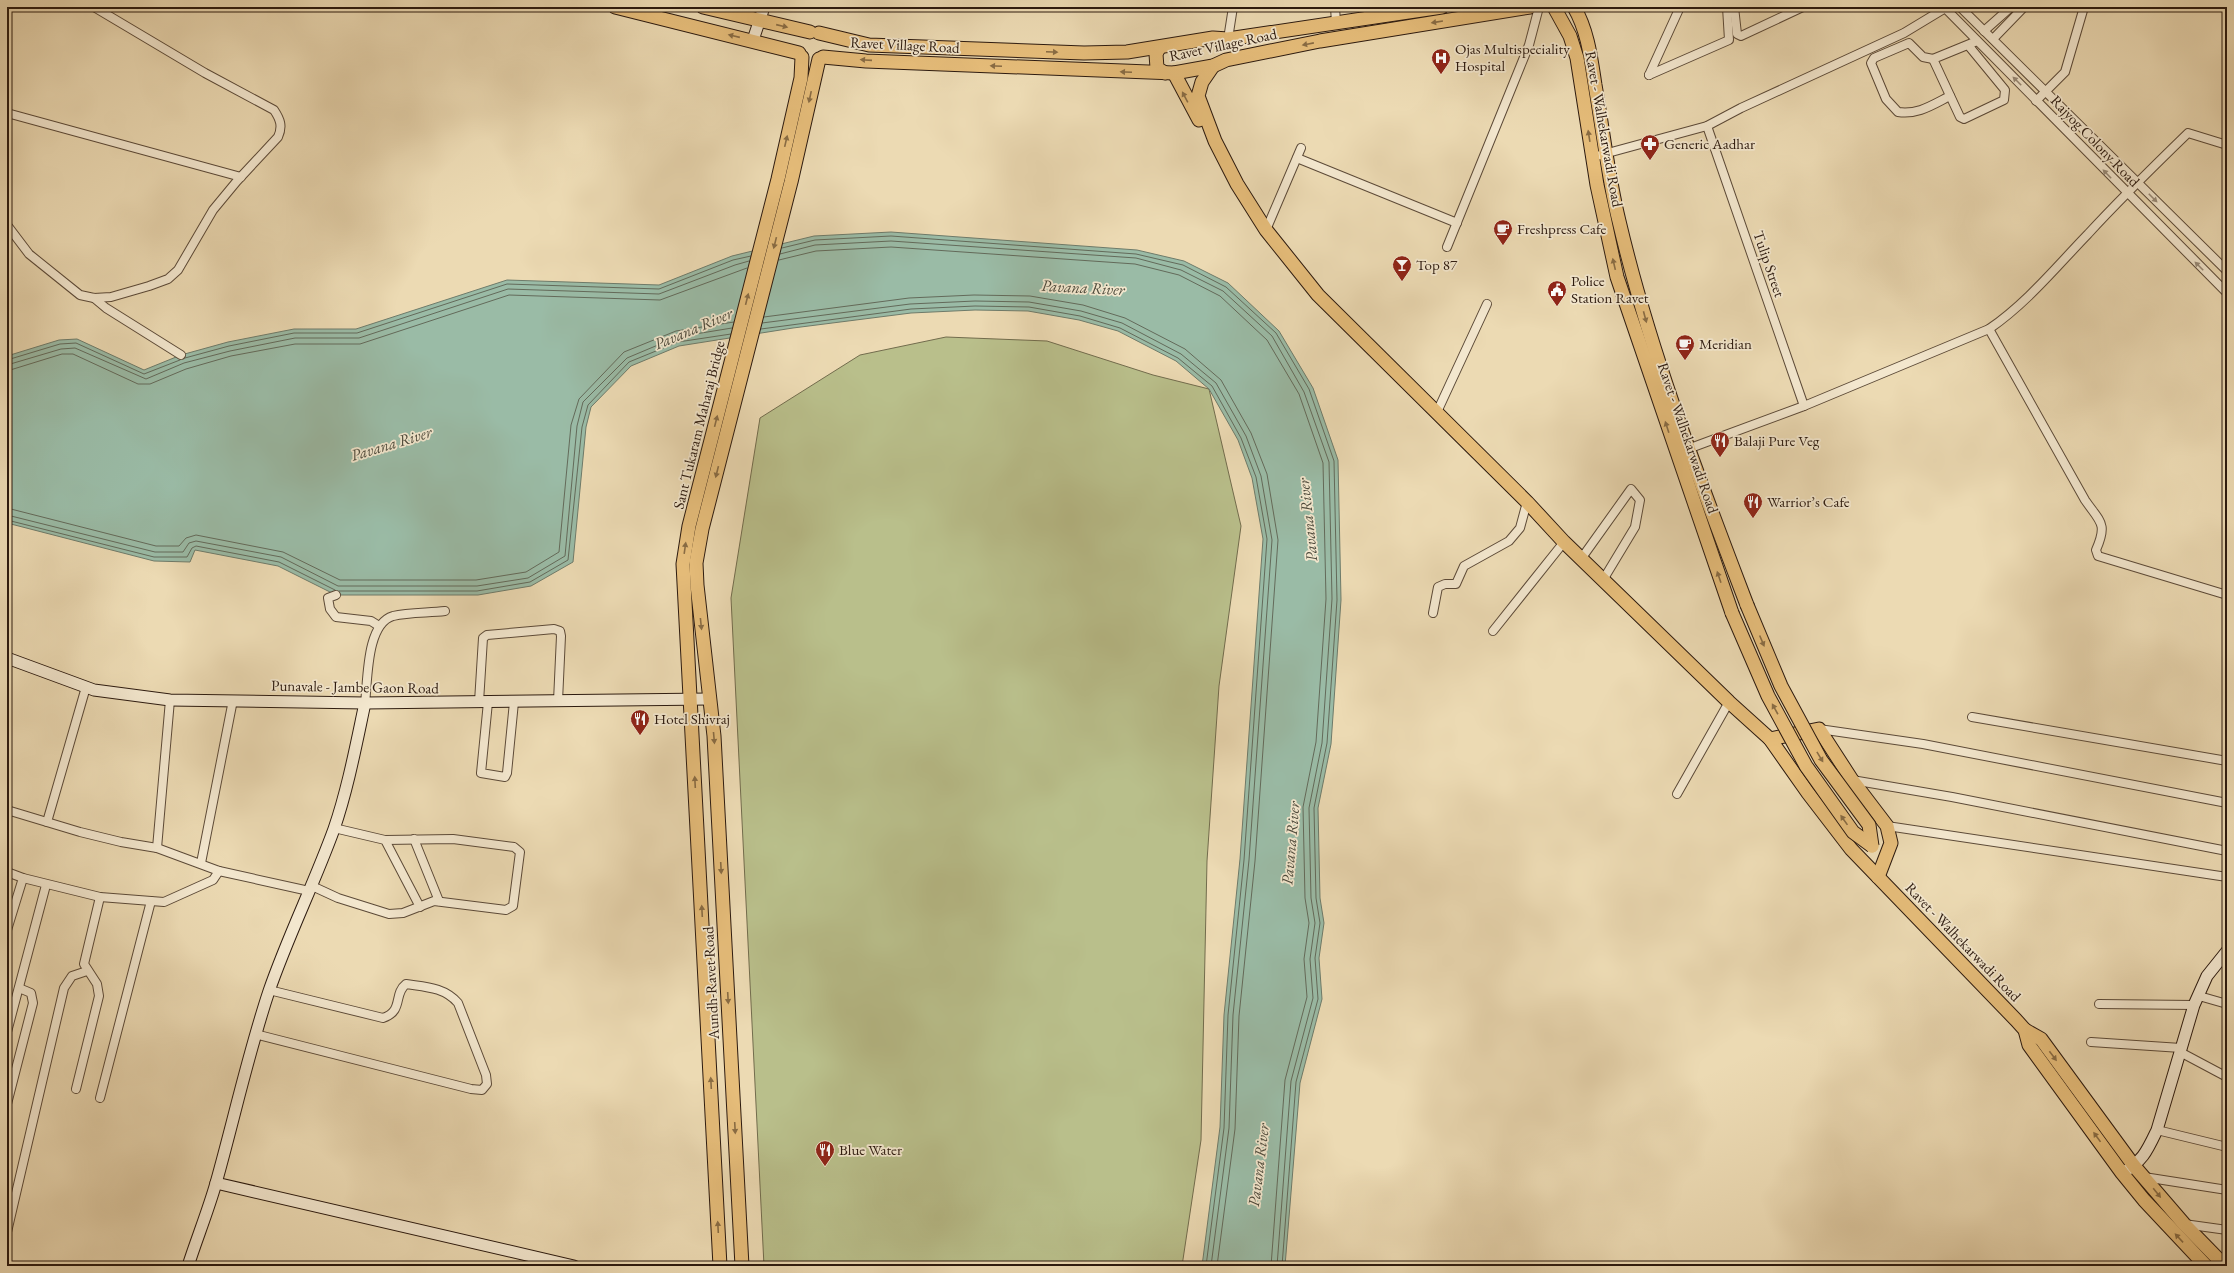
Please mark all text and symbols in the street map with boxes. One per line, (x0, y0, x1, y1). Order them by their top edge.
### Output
one-way arrow (1431, 19, 1443, 25)
one-way arrow (775, 23, 788, 29)
street label: Ravet Village Road (1167, 24, 1279, 65)
street label: Ravet Village Road (850, 32, 961, 57)
one-way arrow (728, 33, 740, 39)
place label: Ojas Multispeciality Hospital (1455, 39, 1570, 75)
one-way arrow (1302, 41, 1315, 47)
hospital icon: Ojas Multispeciality Hospital (1430, 47, 1452, 75)
one-way arrow (1046, 49, 1059, 55)
street label: Ravet - Walhekarwadi Road (1581, 49, 1628, 209)
one-way arrow (860, 57, 872, 64)
one-way arrow (990, 62, 1002, 69)
one-way arrow (1120, 68, 1132, 75)
one-way arrow (2012, 76, 2022, 86)
one-way arrow (806, 91, 812, 104)
one-way arrow (1182, 91, 1189, 102)
street label: Rajyog Colony Road (2047, 91, 2144, 191)
one-way arrow (1586, 130, 1592, 142)
pharmacy icon: Generic Aadhar (1639, 133, 1661, 161)
place label: Generic Aadhar (1664, 134, 1755, 153)
one-way arrow (784, 135, 790, 147)
one-way arrow (2103, 169, 2112, 179)
one-way arrow (2148, 193, 2158, 203)
cafe icon: Freshpress Cafe (1492, 218, 1514, 246)
place label: Freshpress Cafe (1517, 219, 1606, 238)
street label: Tulip Street (1749, 228, 1790, 300)
one-way arrow (772, 237, 778, 249)
bar icon: Top 87 (1391, 254, 1413, 282)
place label: Top 87 (1416, 255, 1458, 274)
one-way arrow (1611, 258, 1617, 270)
one-way arrow (2194, 261, 2204, 271)
place label: Police Station Ravet (1571, 271, 1649, 307)
water label: Pavana River (1041, 275, 1126, 300)
public building icon: Police Station Ravet (1546, 279, 1568, 307)
one-way arrow (744, 293, 750, 305)
water label: Pavana River (651, 302, 737, 354)
one-way arrow (1642, 311, 1648, 323)
cafe icon: Meridian (1674, 333, 1696, 361)
place label: Meridian (1699, 334, 1752, 353)
street label: Sant Tukaram Maharaj Bridge (668, 339, 729, 511)
street label: Ravet - Walhekarwadi Road (1654, 360, 1723, 516)
one-way arrow (713, 415, 719, 427)
water label: Pavana River (348, 421, 435, 466)
one-way arrow (1664, 421, 1670, 433)
restaurant icon: Balaji Pure Veg (1709, 430, 1731, 458)
place label: Balaji Pure Veg (1734, 431, 1820, 450)
one-way arrow (714, 466, 720, 478)
water label: Pavana River (1293, 476, 1322, 563)
restaurant icon: Warrior’s Cafe (1742, 491, 1764, 519)
place label: Warrior’s Cafe (1767, 492, 1850, 511)
one-way arrow (682, 542, 688, 554)
one-way arrow (1715, 570, 1721, 582)
one-way arrow (698, 618, 704, 630)
one-way arrow (1759, 635, 1765, 647)
street label: Punavale - Jambe Gaon Road (271, 676, 439, 697)
one-way arrow (1772, 704, 1779, 715)
restaurant icon: Hotel Shivraj (629, 708, 651, 736)
place label: Hotel Shivraj (654, 709, 730, 728)
one-way arrow (711, 732, 718, 744)
one-way arrow (1816, 751, 1823, 763)
one-way arrow (692, 775, 698, 788)
water label: Pavana River (1276, 800, 1305, 886)
one-way arrow (1840, 814, 1848, 825)
one-way arrow (718, 862, 725, 874)
street label: Ravet - Walhekarwadi Road (1902, 878, 2025, 1006)
one-way arrow (698, 905, 705, 917)
street label: Aundh-Ravet Road (698, 926, 723, 1041)
one-way arrow (725, 992, 731, 1005)
one-way arrow (2049, 1051, 2057, 1061)
one-way arrow (707, 1077, 714, 1089)
water label: Pavana River (1243, 1121, 1274, 1208)
one-way arrow (731, 1122, 738, 1134)
one-way arrow (2092, 1132, 2101, 1143)
restaurant icon: Blue Water (814, 1139, 836, 1167)
place label: Blue Water (839, 1140, 902, 1159)
one-way arrow (2152, 1188, 2161, 1199)
one-way arrow (715, 1221, 722, 1233)
one-way arrow (2174, 1233, 2184, 1243)

